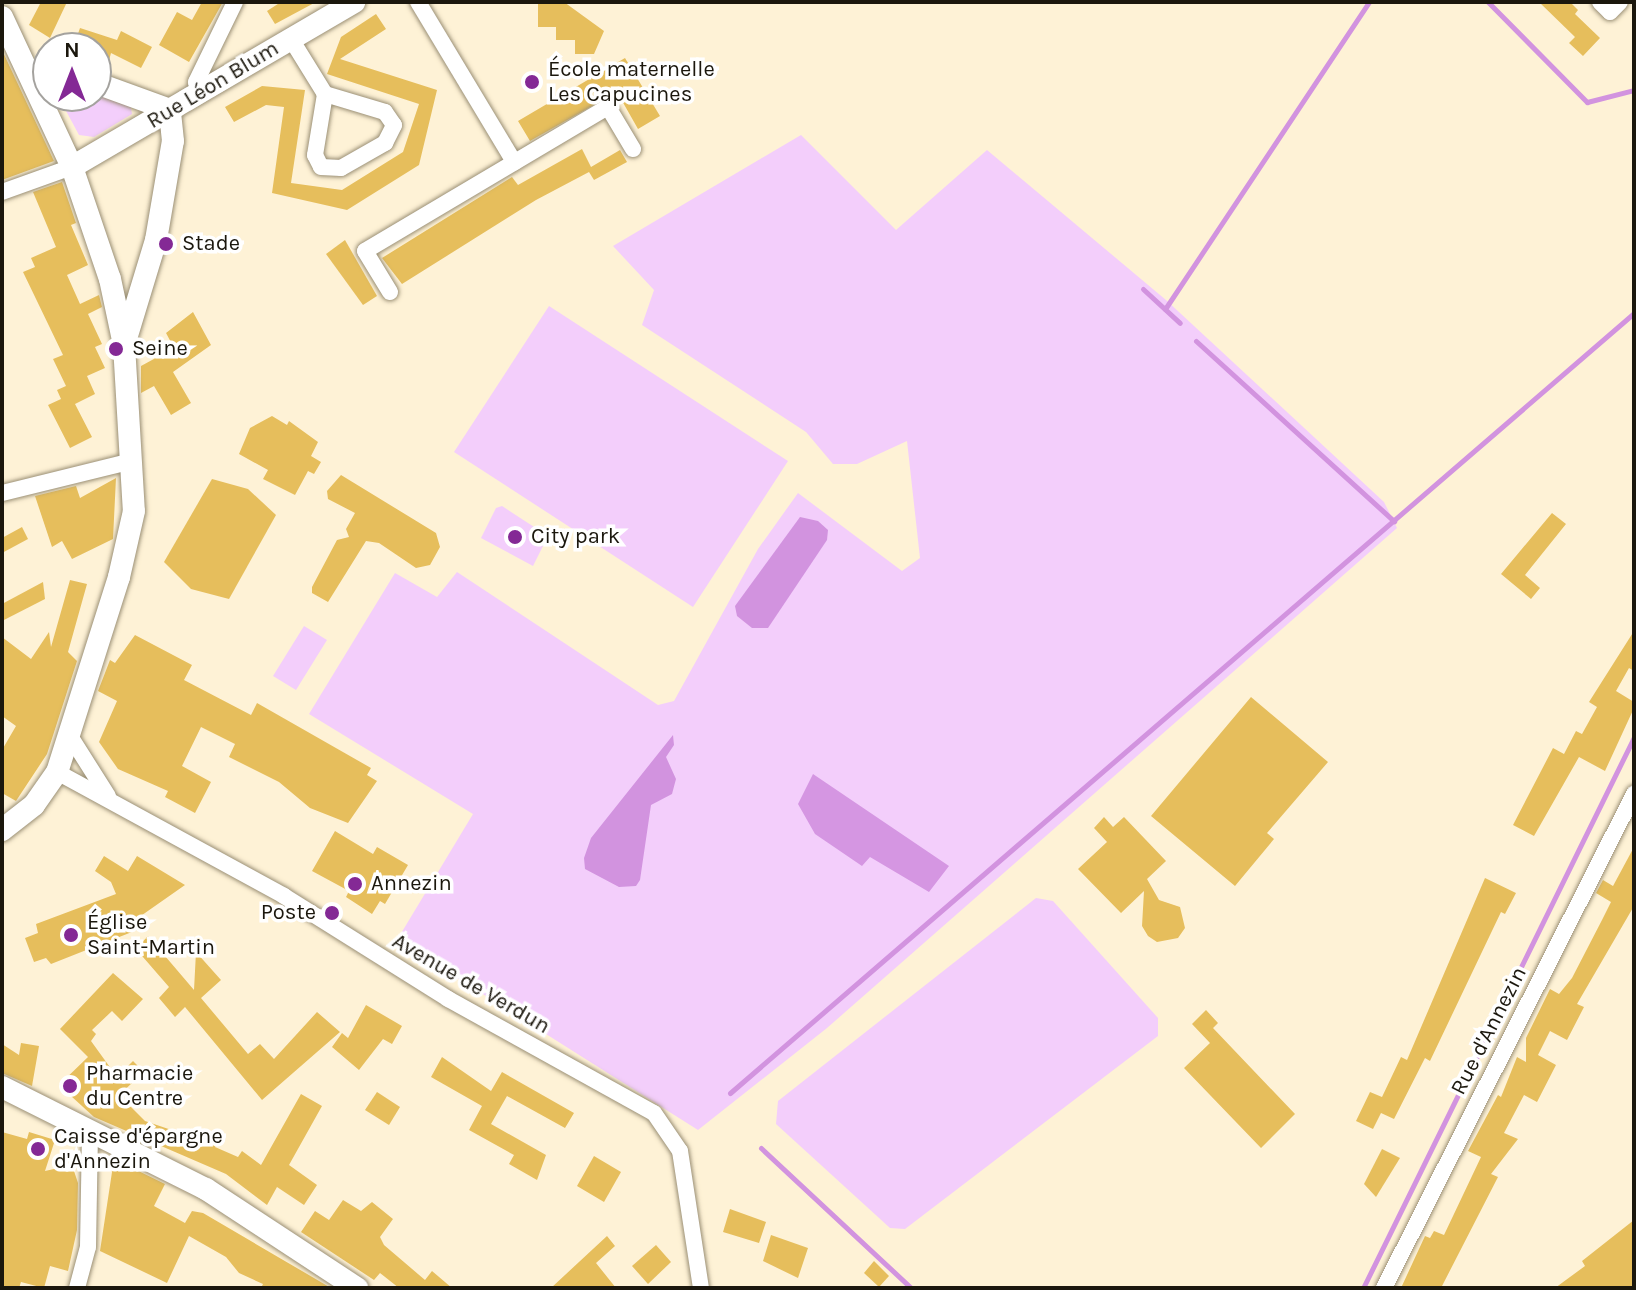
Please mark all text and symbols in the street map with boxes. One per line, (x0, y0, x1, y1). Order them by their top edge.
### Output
north arrow (32, 32, 112, 112)
street label: Rue Léon Blum (142, 35, 284, 135)
text: N (64, 37, 80, 63)
place label: École maternelle Les Capucines (548, 56, 715, 108)
marker: École maternelle Les Capucines (523, 73, 541, 91)
place label: Stade (182, 231, 240, 257)
marker: Stade (157, 235, 175, 253)
place label: Seine (132, 336, 188, 362)
marker: Seine (107, 340, 125, 358)
place label: City park (531, 524, 620, 550)
marker: City park (506, 528, 524, 546)
place label: Annezin (371, 871, 452, 897)
marker: Annezin (346, 875, 364, 893)
place label: Poste (261, 900, 316, 926)
marker: Poste (323, 904, 341, 922)
place label: Église Saint-Martin (87, 909, 215, 960)
marker: Église Saint-Martin (62, 926, 80, 944)
street label: Avenue de Verdun (387, 928, 555, 1040)
street label: Rue d'Annezin (1445, 963, 1533, 1099)
place label: Pharmacie du Centre (86, 1060, 193, 1112)
marker: Pharmacie du Centre (61, 1077, 79, 1095)
place label: Caisse d'épargne d'Annezin (54, 1123, 223, 1174)
marker: Caisse d'épargne d'Annezin (29, 1140, 47, 1158)

